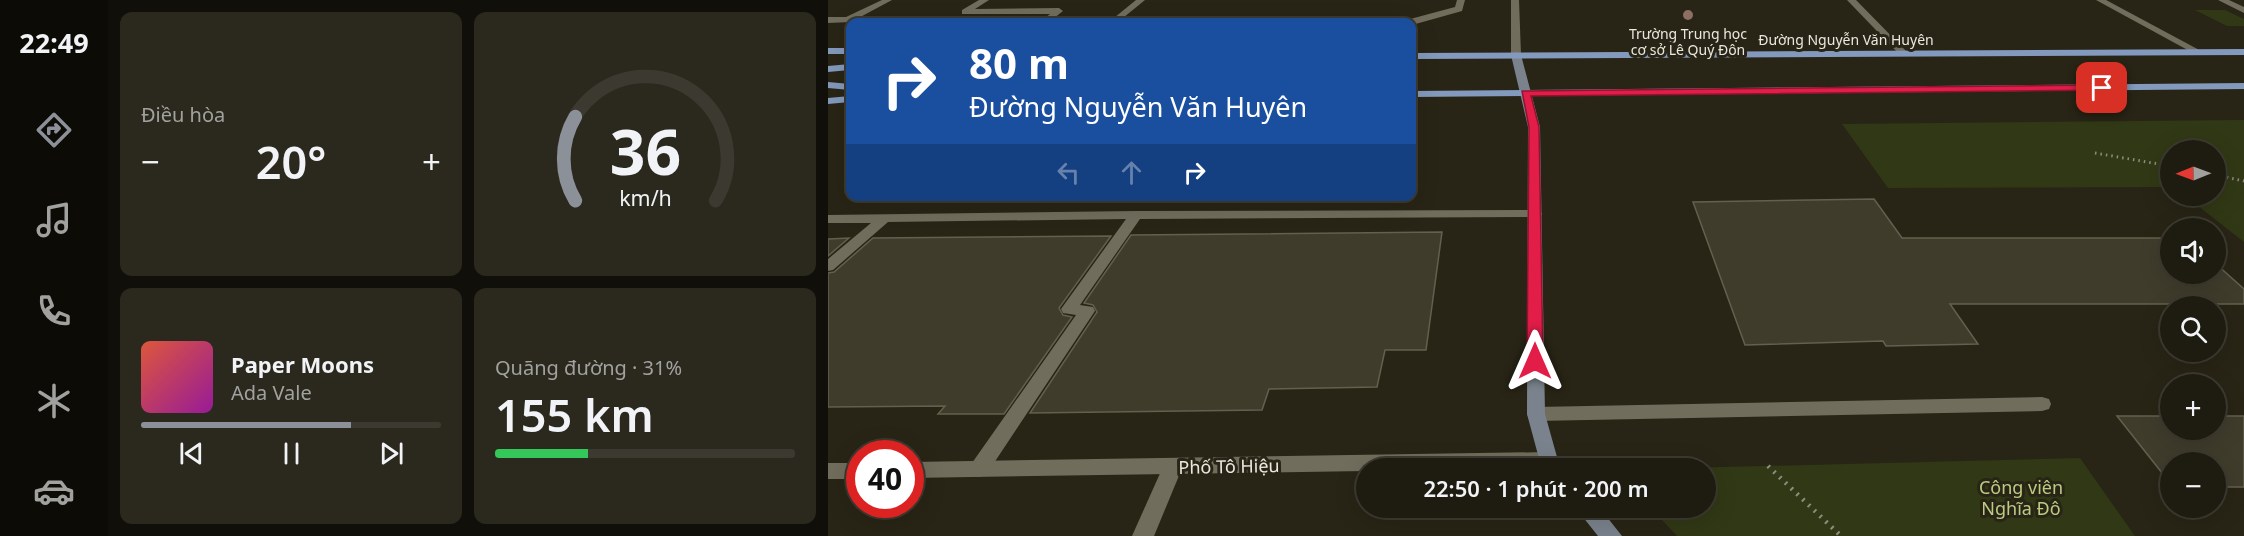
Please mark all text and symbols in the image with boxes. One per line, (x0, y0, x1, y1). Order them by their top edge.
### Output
marker: Trường Trung học cơ sở Lê Quý Đôn (1681, 8, 1695, 22)
text: 22:49 (19, 24, 89, 61)
place label: Trường Trung học cơ sở Lê Quý Đôn (1629, 24, 1747, 59)
street label: Đường Nguyễn Văn Huyên (1758, 30, 1934, 49)
text: 80 m (969, 34, 1069, 91)
icon: right (870, 42, 948, 120)
pin (2076, 62, 2127, 113)
icon: arrive (2085, 71, 2118, 104)
text: Đường Nguyễn Văn Huyên (969, 88, 1307, 125)
text: Điều hòa (141, 101, 225, 128)
text: 36 (609, 108, 681, 193)
icon: directions (33, 109, 75, 151)
text: 20° (256, 131, 326, 192)
text: − (141, 139, 160, 184)
text: + (422, 139, 441, 184)
north arrow (2160, 140, 2226, 206)
map controls (2160, 140, 2226, 518)
icon: left (1052, 156, 1085, 189)
icon: ahead (1115, 156, 1148, 189)
icon: right (1178, 156, 1211, 189)
text: km/h (619, 183, 671, 212)
icon: music (33, 199, 75, 241)
button: sound (2160, 218, 2226, 284)
icon: phone (33, 290, 75, 332)
button: search (2160, 296, 2226, 362)
position arrow (1503, 329, 1567, 393)
text: Paper Moons (231, 349, 374, 379)
text: Quãng đường · 31% (495, 354, 682, 381)
button: + (2160, 374, 2226, 440)
text: Ada Vale (231, 379, 312, 406)
icon: climate (33, 380, 75, 422)
text: 155 km (495, 384, 654, 445)
icon: previous (175, 437, 208, 470)
icon: pause (275, 437, 308, 470)
icon: next (375, 437, 408, 470)
speed limit sign: 40 (846, 440, 924, 518)
button: − (2160, 452, 2226, 518)
street label: Phố Tô Hiệu (1178, 453, 1280, 479)
icon: car (33, 470, 75, 512)
text: 22:50 · 1 phút · 200 m (1423, 473, 1649, 503)
park label: Công viên Nghĩa Đô (1979, 475, 2063, 520)

